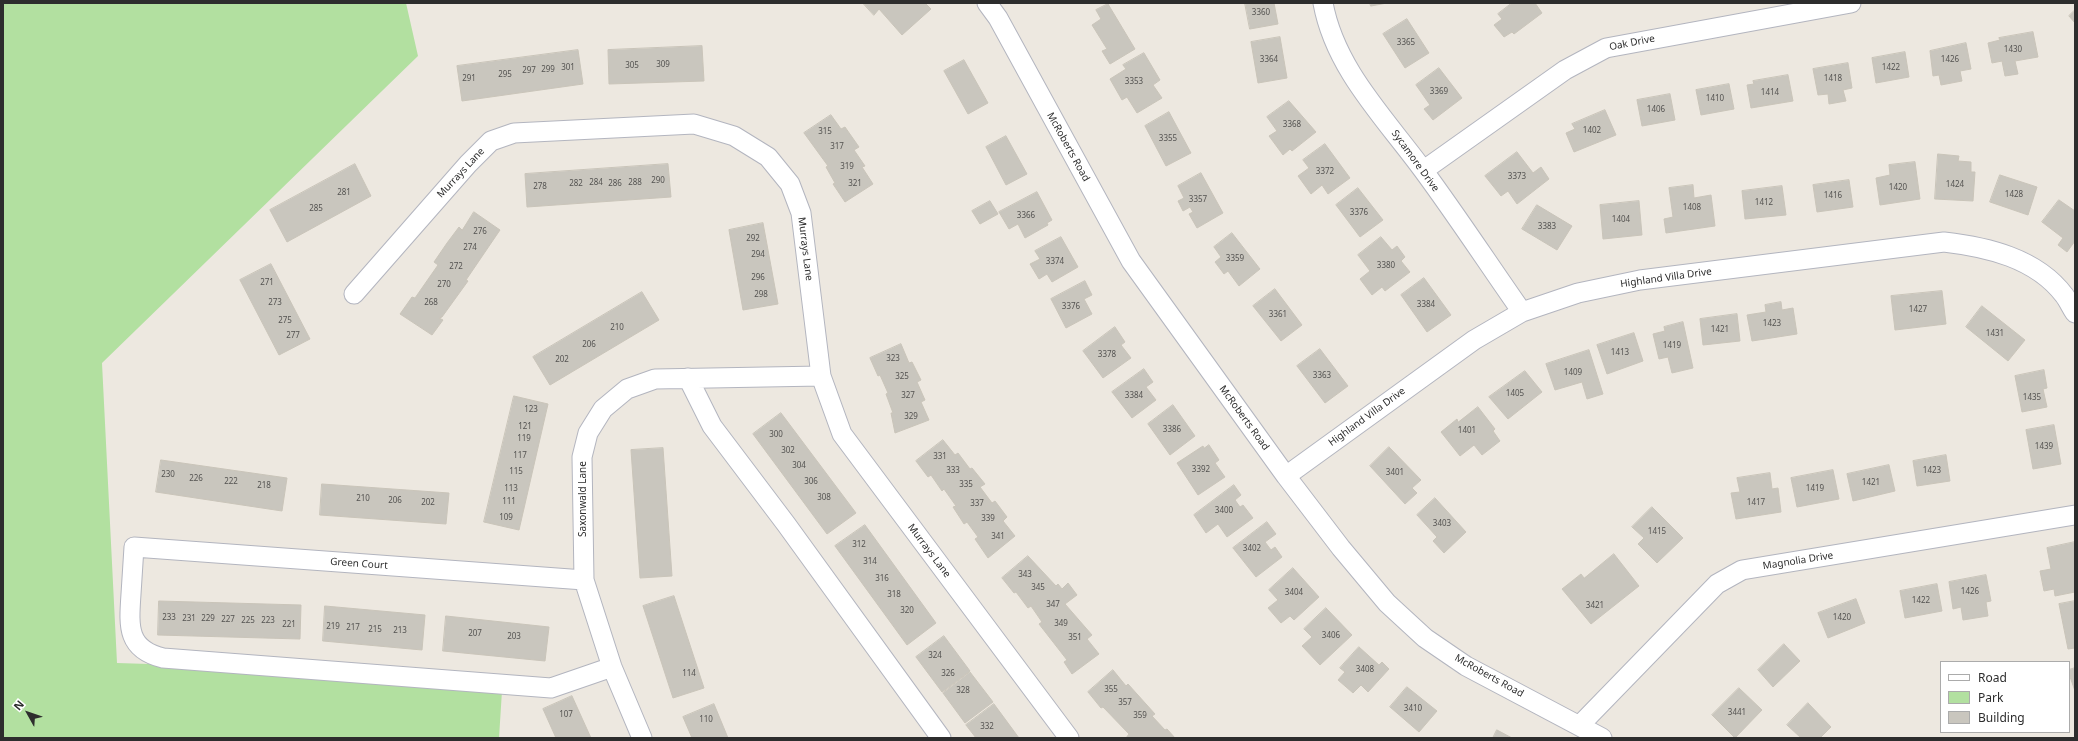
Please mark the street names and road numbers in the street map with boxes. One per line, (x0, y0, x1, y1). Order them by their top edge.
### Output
street label: Oak Drive (1608, 33, 1656, 53)
street label: McRoberts Road (1044, 110, 1092, 184)
street label: Sycamore Drive (1389, 128, 1441, 194)
street label: Murrays Lane (435, 145, 487, 201)
street label: Murrays Lane (795, 216, 815, 282)
street label: Highland Villa Drive (1620, 266, 1712, 290)
street label: McRoberts Road (1216, 383, 1272, 453)
street label: Highland Villa Drive (1326, 385, 1408, 449)
street label: Saxonwald Lane (577, 461, 589, 537)
street label: Murrays Lane (905, 522, 953, 580)
street label: Magnolia Drive (1762, 550, 1834, 572)
street label: Green Court (330, 556, 388, 572)
street label: McRoberts Road (1452, 652, 1526, 700)

